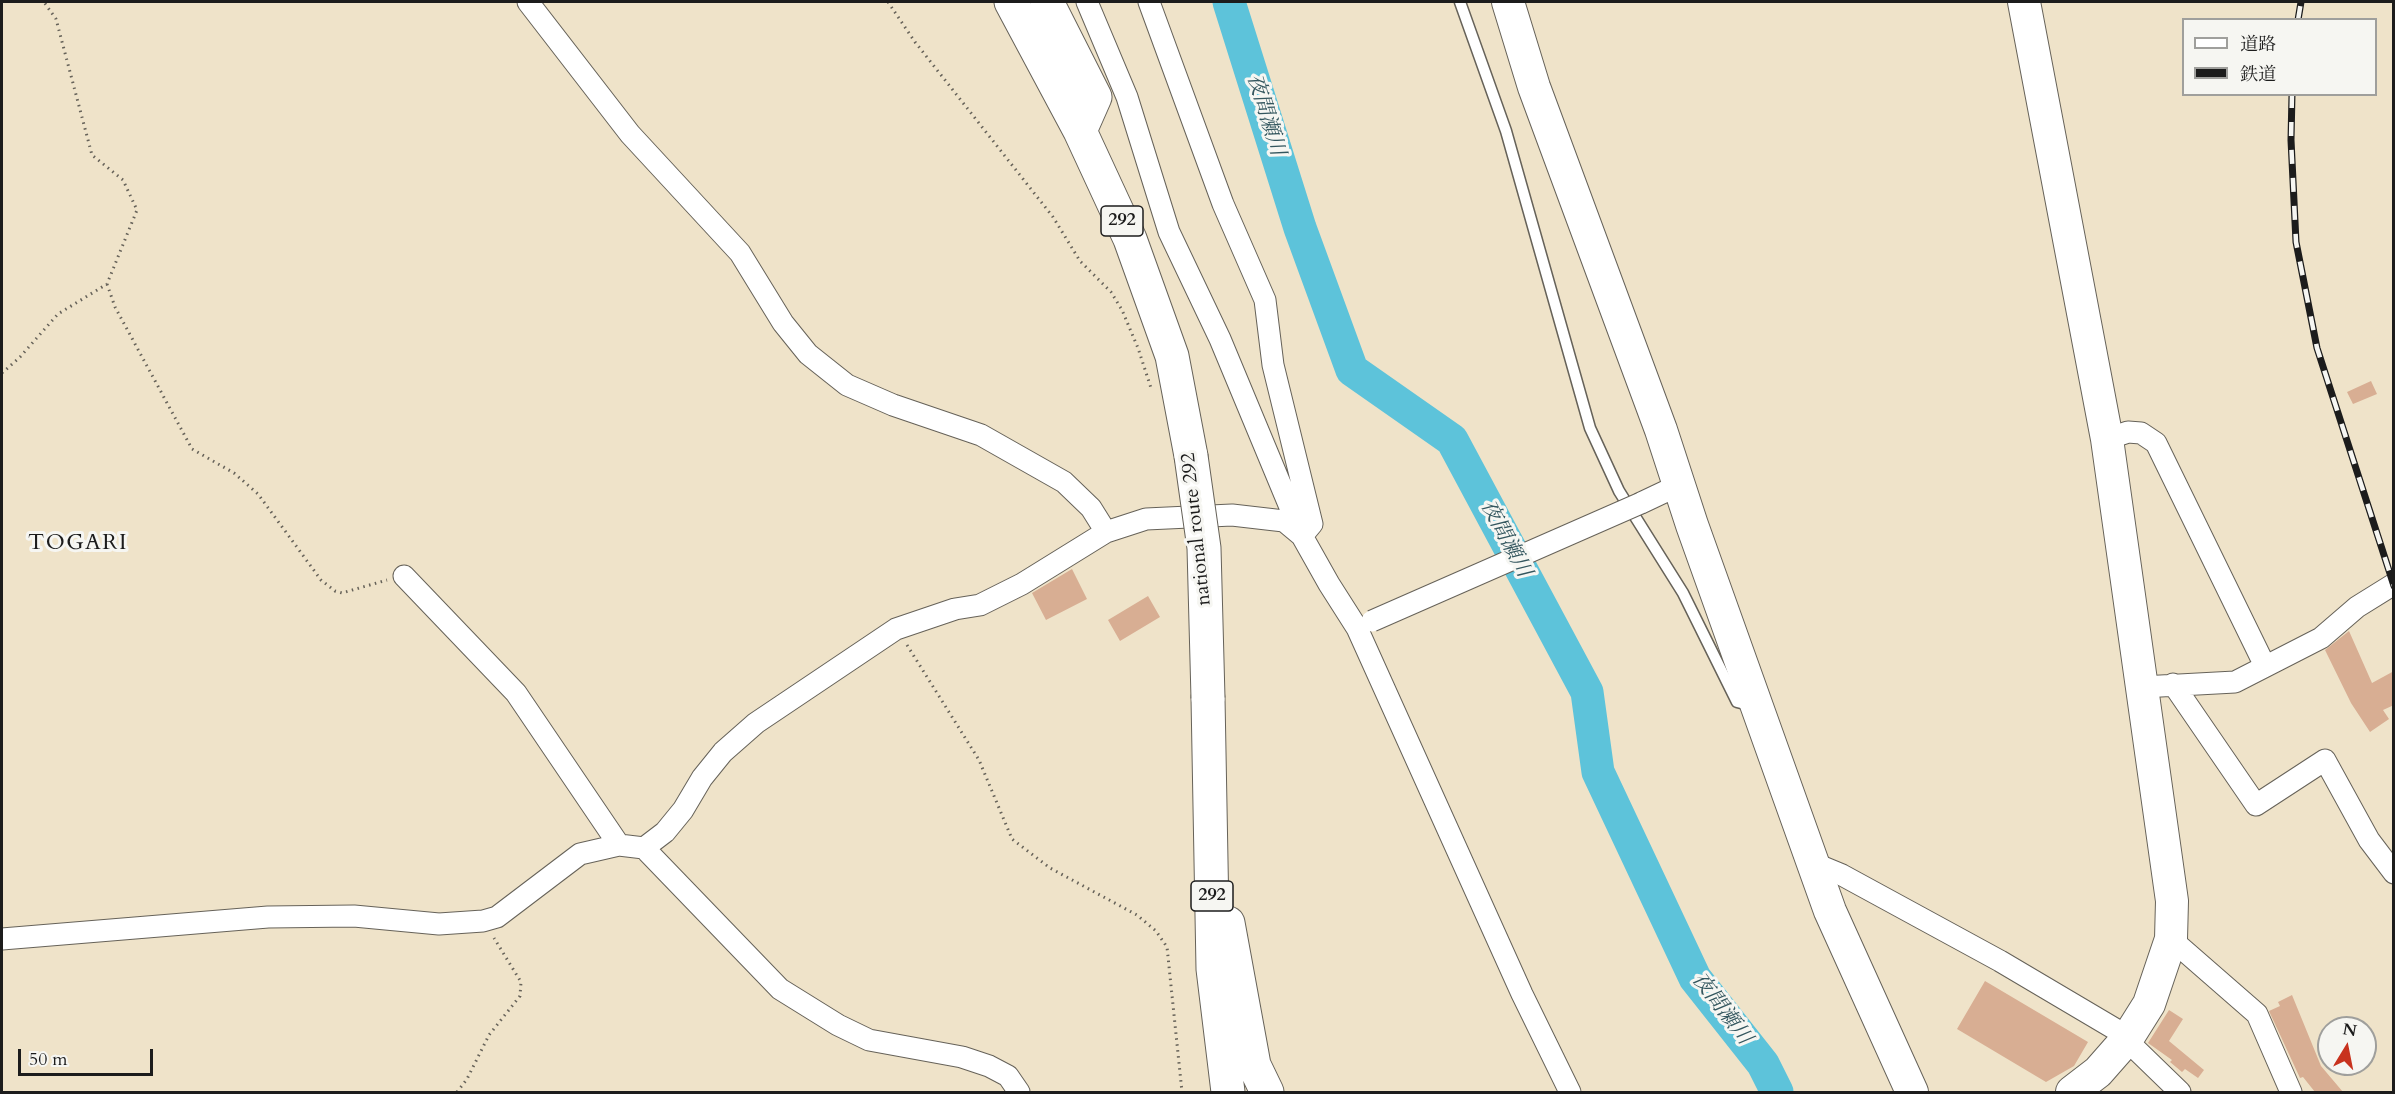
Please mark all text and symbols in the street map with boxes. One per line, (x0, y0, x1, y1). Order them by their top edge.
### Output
legend (2182, 18, 2377, 96)
text: 道路 (2240, 32, 2276, 57)
text: 鉄道 (2240, 62, 2276, 87)
water label: 夜間瀬川 (1241, 71, 1289, 159)
road number: 292 (1101, 206, 1143, 236)
street label: national route 292 (1177, 451, 1217, 607)
water label: 夜間瀬川 (1474, 496, 1536, 582)
district label: TOGARI (28, 531, 128, 557)
road number: 292 (1191, 881, 1233, 911)
water label: 夜間瀬川 (1686, 968, 1756, 1050)
north arrow (2317, 1016, 2377, 1076)
text: N (2341, 1018, 2359, 1042)
scale bar (21, 1037, 156, 1075)
text: 50 m (29, 1047, 68, 1072)

